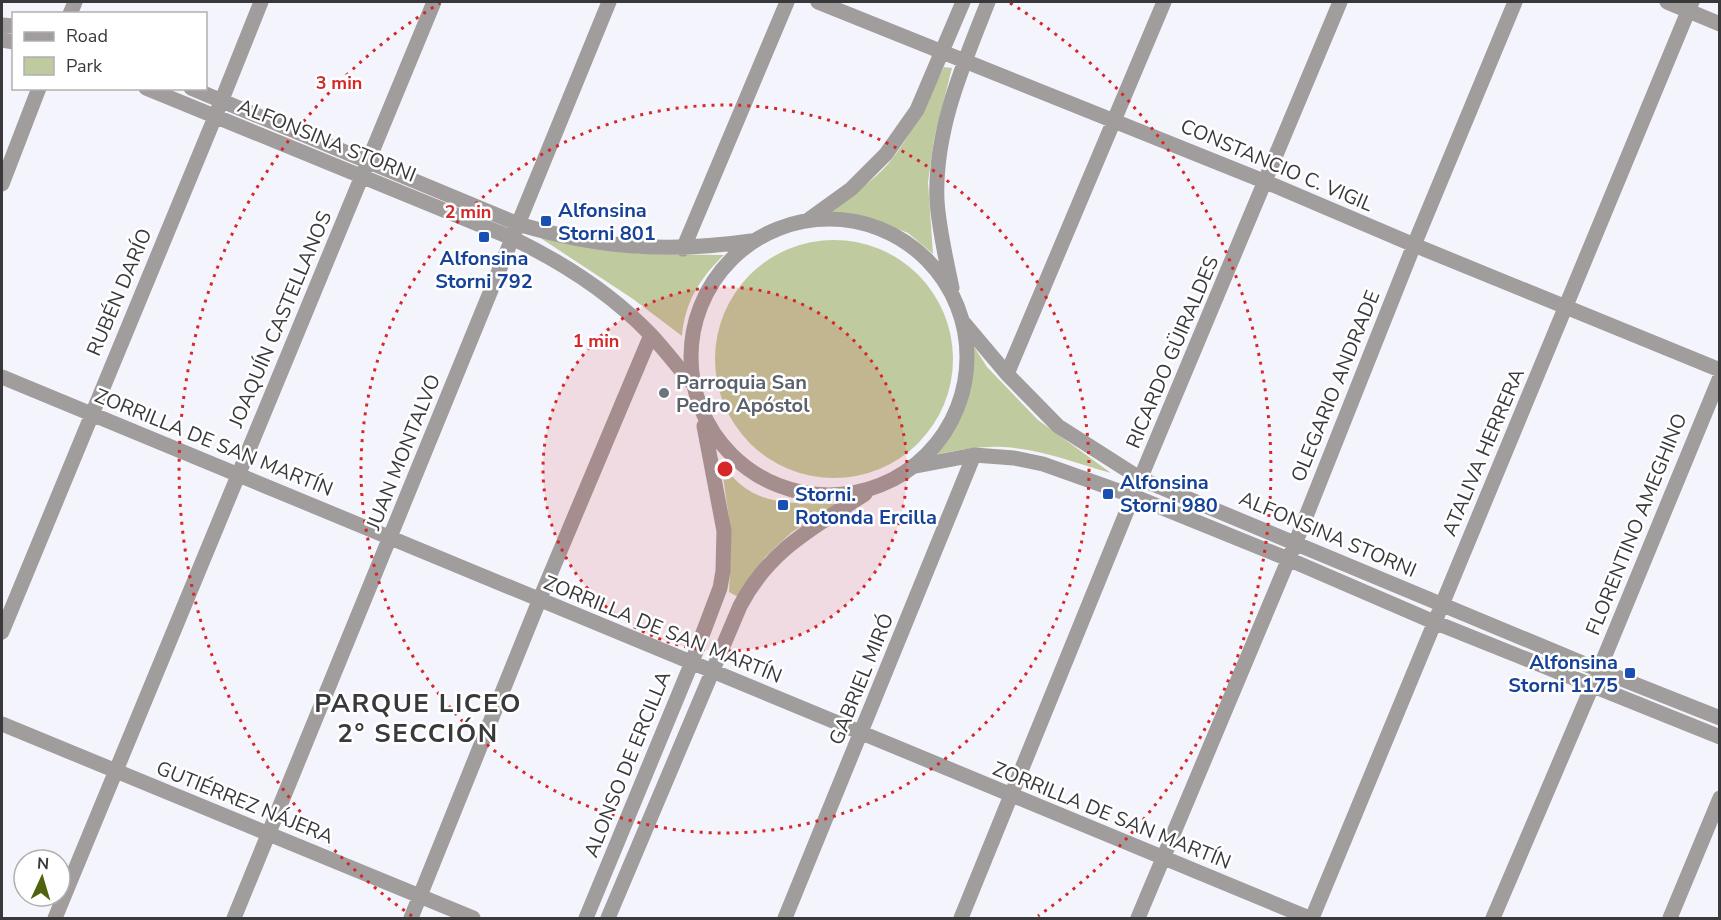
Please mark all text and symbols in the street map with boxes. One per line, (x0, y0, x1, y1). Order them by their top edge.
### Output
legend (12, 12, 207, 90)
text: Road (66, 24, 108, 48)
text: Park (66, 54, 103, 78)
text: 3 min (316, 71, 362, 95)
street label: ALFONSINA STORNI (234, 92, 420, 189)
street label: CONSTANCIO C. VIGIL (1176, 113, 1377, 218)
place label: Alfonsina Storni 801 (558, 197, 656, 247)
text: 2 min (445, 200, 491, 224)
street label: JOAQUÍN CASTELLANOS (222, 207, 338, 432)
marker: Alfonsina Storni 801 (539, 214, 553, 228)
street label: RUBÉN DARÍO (80, 224, 158, 360)
marker: Alfonsina Storni 792 (477, 230, 491, 244)
place label: Alfonsina Storni 792 (435, 245, 533, 295)
street label: RICARDO GÜIRALDES (1120, 252, 1225, 452)
street label: OLEGARIO ANDRADE (1285, 286, 1386, 486)
text: 1 min (573, 329, 619, 353)
street label: ATALIVA HERRERA (1436, 364, 1531, 540)
place label: Parroquia San Pedro Apóstol (676, 369, 810, 419)
street label: JUAN MONTALVO (360, 370, 447, 535)
street label: ZORRILLA DE SAN MARTÍN (91, 382, 337, 503)
marker: Parroquia San Pedro Apóstol (657, 386, 671, 400)
street label: FLORENTINO AMEGHINO (1580, 409, 1693, 639)
centre of rings (715, 459, 735, 479)
place label: Alfonsina Storni 980 (1120, 469, 1218, 519)
place label: Storni. Rotonda Ercilla (795, 481, 937, 531)
street label: ALFONSINA STORNI (1235, 485, 1421, 584)
marker: Alfonsina Storni 980 (1101, 487, 1115, 501)
marker: Storni. Rotonda Ercilla (776, 498, 790, 512)
street label: ZORRILLA DE SAN MARTÍN (540, 569, 786, 690)
street label: GABRIEL MIRÓ (823, 609, 900, 749)
place label: Alfonsina Storni 1175 (1508, 649, 1618, 699)
marker: Alfonsina Storni 1175 (1623, 666, 1637, 680)
street label: ALONSO DE ERCILLA (578, 667, 677, 861)
district label: PARQUE LICEO 2° SECCIÓN (314, 686, 522, 751)
street label: GUTIÉRREZ NÁJERA (152, 755, 338, 851)
street label: ZORRILLA DE SAN MARTÍN (989, 755, 1235, 876)
north arrow (12, 848, 72, 908)
text: N (36, 853, 50, 875)

